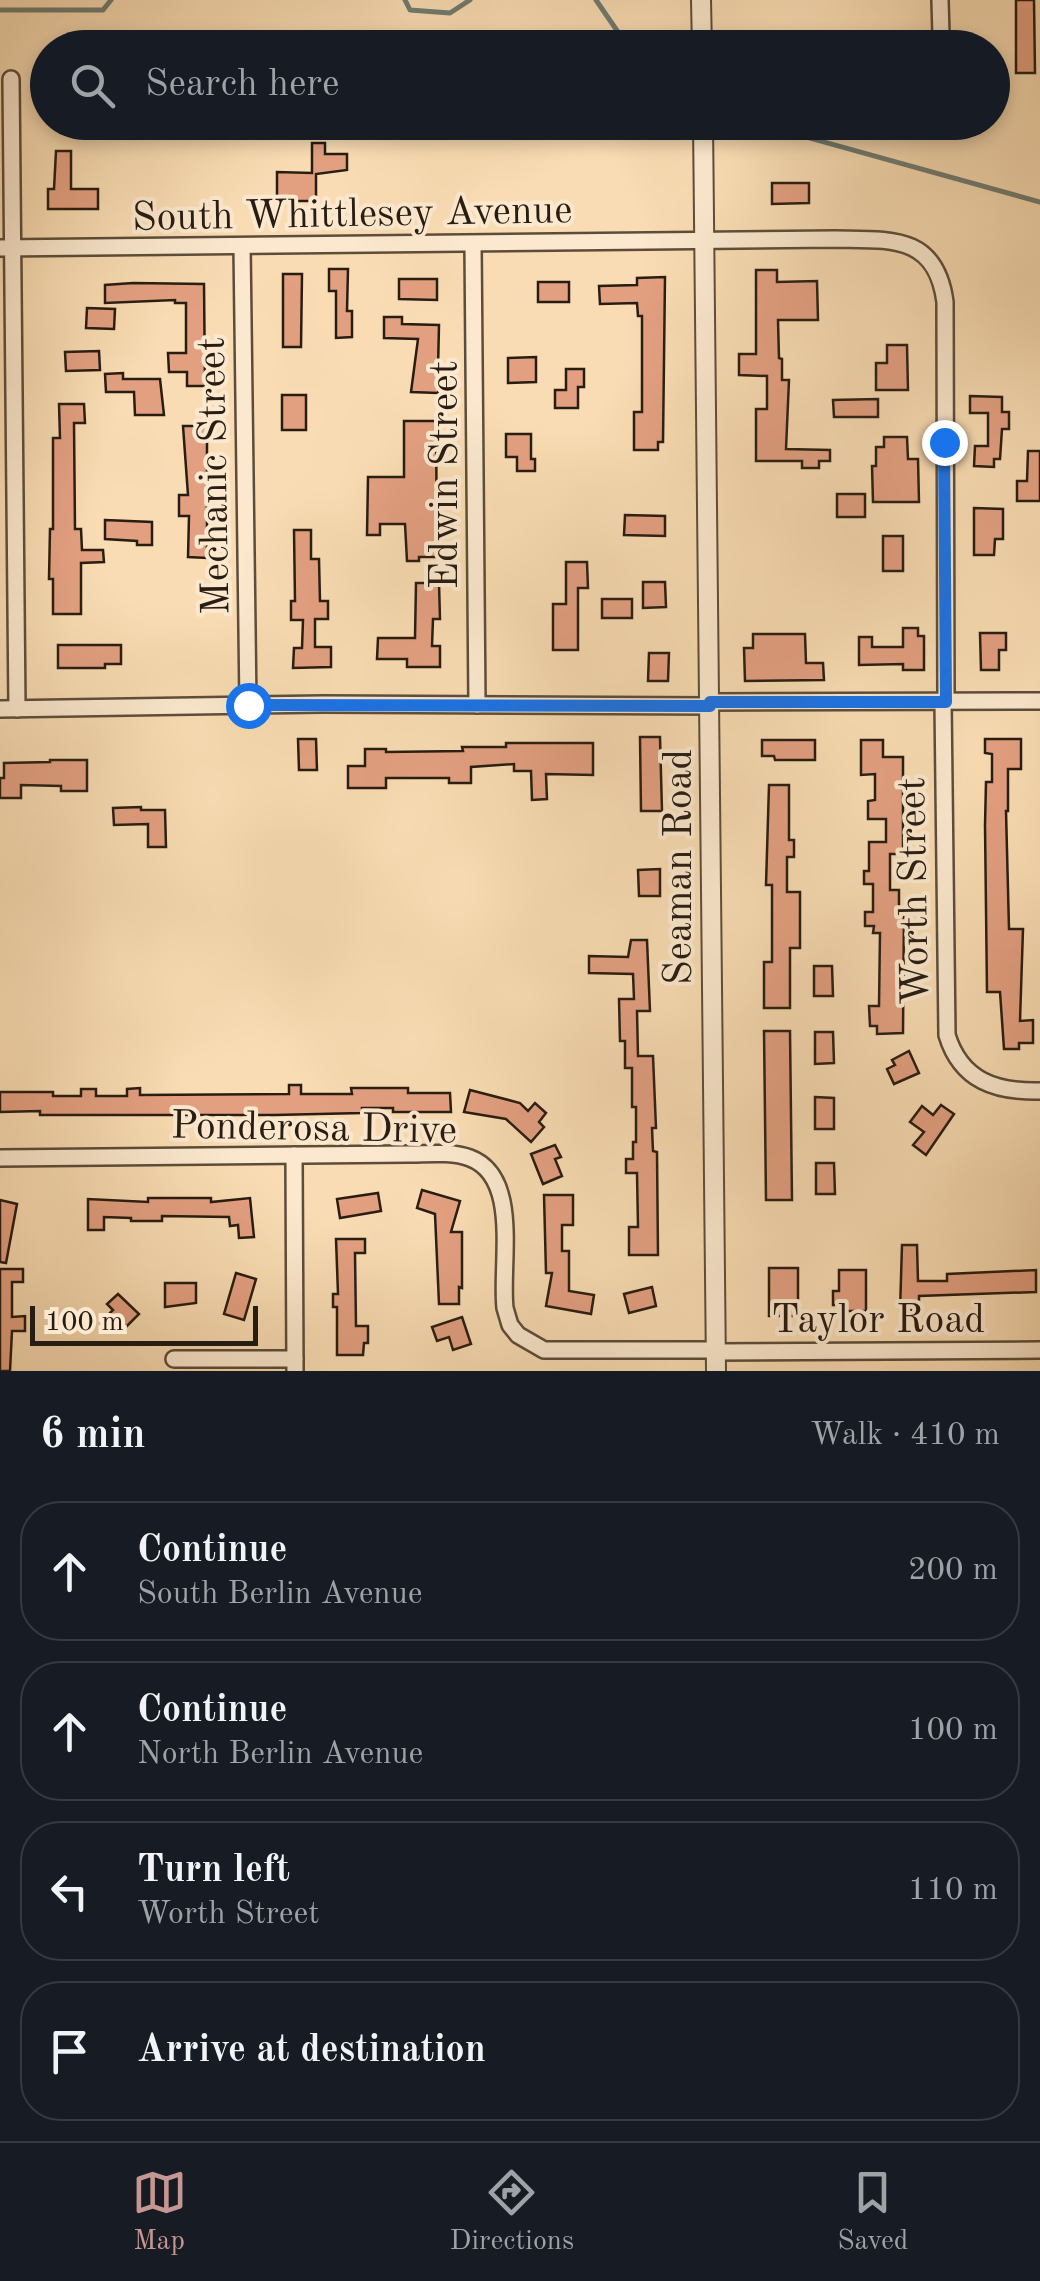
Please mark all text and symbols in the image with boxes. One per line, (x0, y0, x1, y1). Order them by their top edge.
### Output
search box (30, 30, 1010, 140)
icon: search (65, 58, 120, 113)
text: Search here (145, 66, 340, 104)
street label: South Whittlesey Avenue (131, 192, 573, 240)
street label: Mechanic Street (194, 337, 238, 615)
street label: Edwin Street (427, 360, 467, 590)
route end (922, 420, 968, 466)
route start (226, 683, 272, 729)
street label: Seaman Road (661, 749, 701, 985)
street label: Worth Street (894, 777, 938, 1005)
street label: Ponderosa Drive (170, 1108, 457, 1152)
scale bar (30, 1301, 258, 1346)
street label: Taylor Road (771, 1302, 985, 1342)
text: 100 m (45, 1309, 124, 1337)
text: 6 min (40, 1415, 146, 1457)
text: Walk · 410 m (810, 1420, 1000, 1452)
text: Continue (137, 1532, 287, 1570)
icon: ahead (42, 1544, 97, 1599)
text: 200 m (908, 1555, 998, 1587)
text: South Berlin Avenue (137, 1579, 422, 1611)
text: Continue (137, 1692, 287, 1730)
icon: ahead (42, 1704, 97, 1759)
text: 100 m (908, 1715, 998, 1747)
text: North Berlin Avenue (137, 1739, 423, 1771)
text: Turn left (137, 1852, 290, 1890)
icon: left (42, 1864, 97, 1919)
text: 110 m (908, 1875, 998, 1907)
text: Worth Street (137, 1899, 319, 1931)
icon: arrive (42, 2024, 97, 2079)
text: Arrive at destination (137, 2032, 486, 2070)
tab: Map (132, 2165, 187, 2260)
tab: Directions (450, 2165, 574, 2260)
tab: Saved (837, 2165, 908, 2260)

